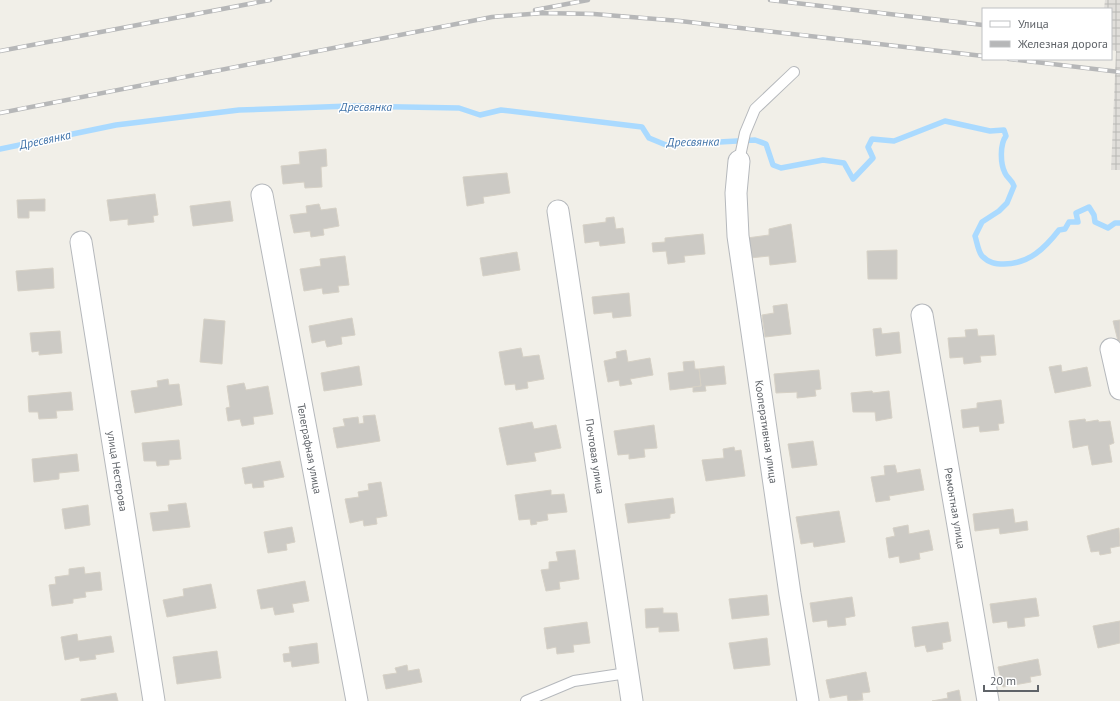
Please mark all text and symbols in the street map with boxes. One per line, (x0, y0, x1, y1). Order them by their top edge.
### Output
legend (982, 8, 1112, 60)
text: Улица (1018, 16, 1049, 31)
text: Железная дорога (1017, 36, 1108, 51)
water label: Дресвянка (339, 99, 392, 114)
water label: Дресвянка (17, 127, 72, 153)
water label: Дресвянка (666, 134, 719, 149)
street label: Кооперативная улица (752, 379, 781, 484)
street label: Телеграфная улица (294, 402, 325, 495)
street label: Почтовая улица (582, 418, 608, 495)
street label: улица Нестерова (104, 430, 131, 512)
street label: Ремонтная улица (941, 466, 969, 550)
scale bar (984, 667, 1038, 693)
text: 20 m (990, 673, 1016, 688)

